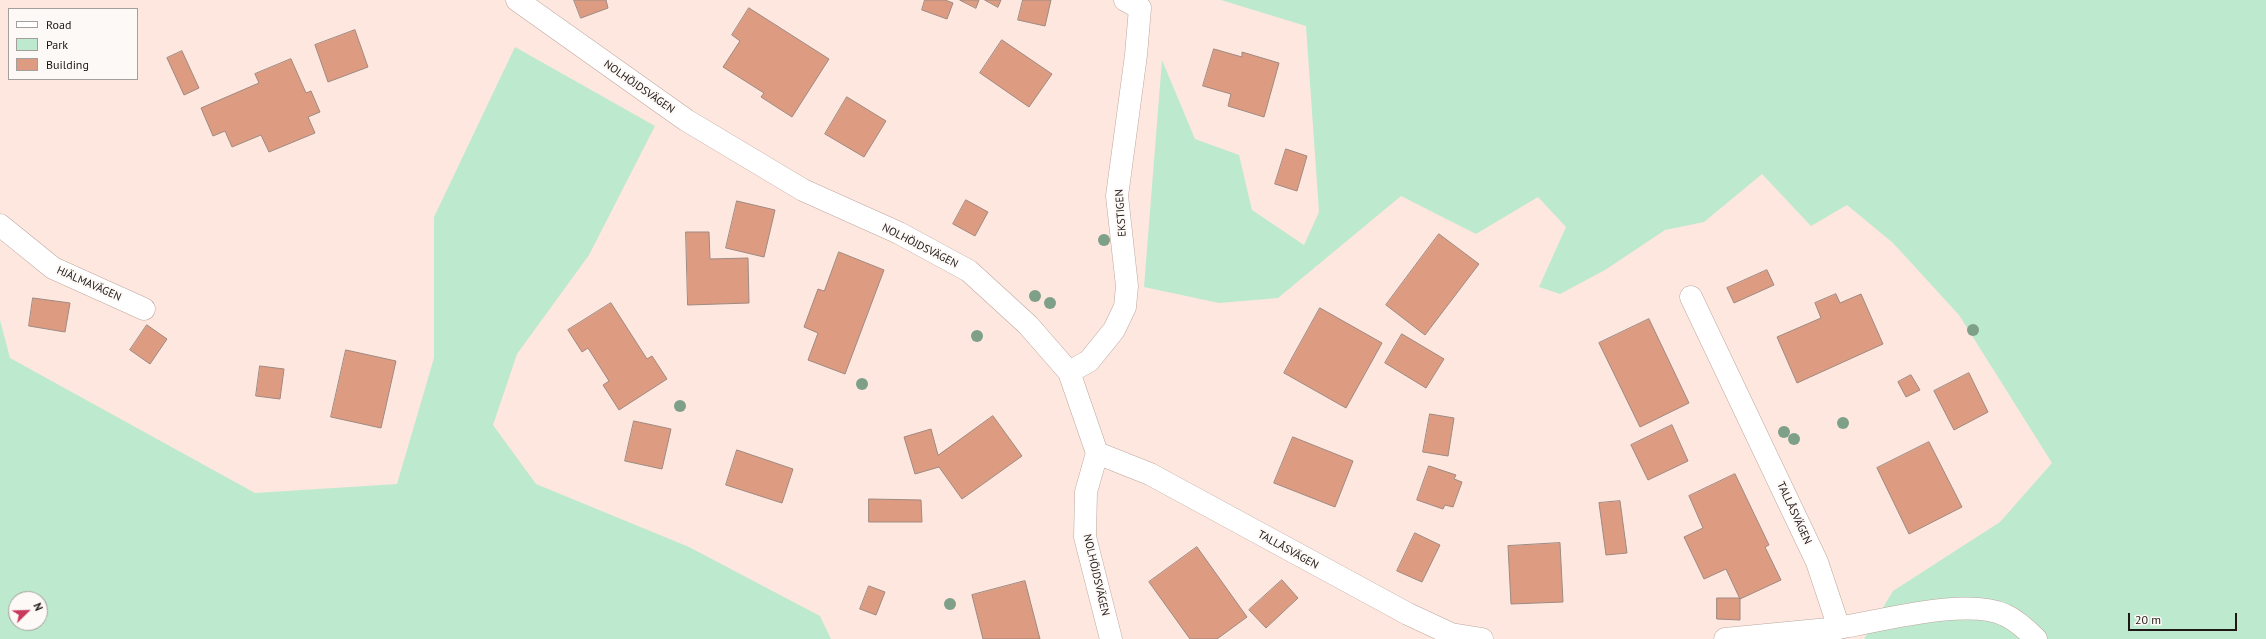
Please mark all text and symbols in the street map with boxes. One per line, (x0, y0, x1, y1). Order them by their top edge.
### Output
legend (8, 8, 138, 80)
text: Road (46, 17, 71, 32)
text: Park (46, 37, 68, 52)
text: Building (46, 57, 89, 72)
street label: NOLHÖJDSVÄGEN (601, 58, 677, 116)
street label: EKSTIGEN (1113, 189, 1129, 237)
street label: NOLHÖJDSVÄGEN (880, 221, 960, 271)
street label: HJÄLMAVÄGEN (55, 264, 123, 304)
street label: TALLÅSVÄGEN (1774, 480, 1814, 546)
street label: TALLÅSVÄGEN (1255, 528, 1321, 572)
street label: NOLHÖJDSVÄGEN (1080, 533, 1112, 617)
north arrow (8, 591, 48, 631)
text: N (30, 601, 46, 613)
scale bar (2130, 605, 2239, 631)
text: 20 m (2135, 612, 2161, 627)

